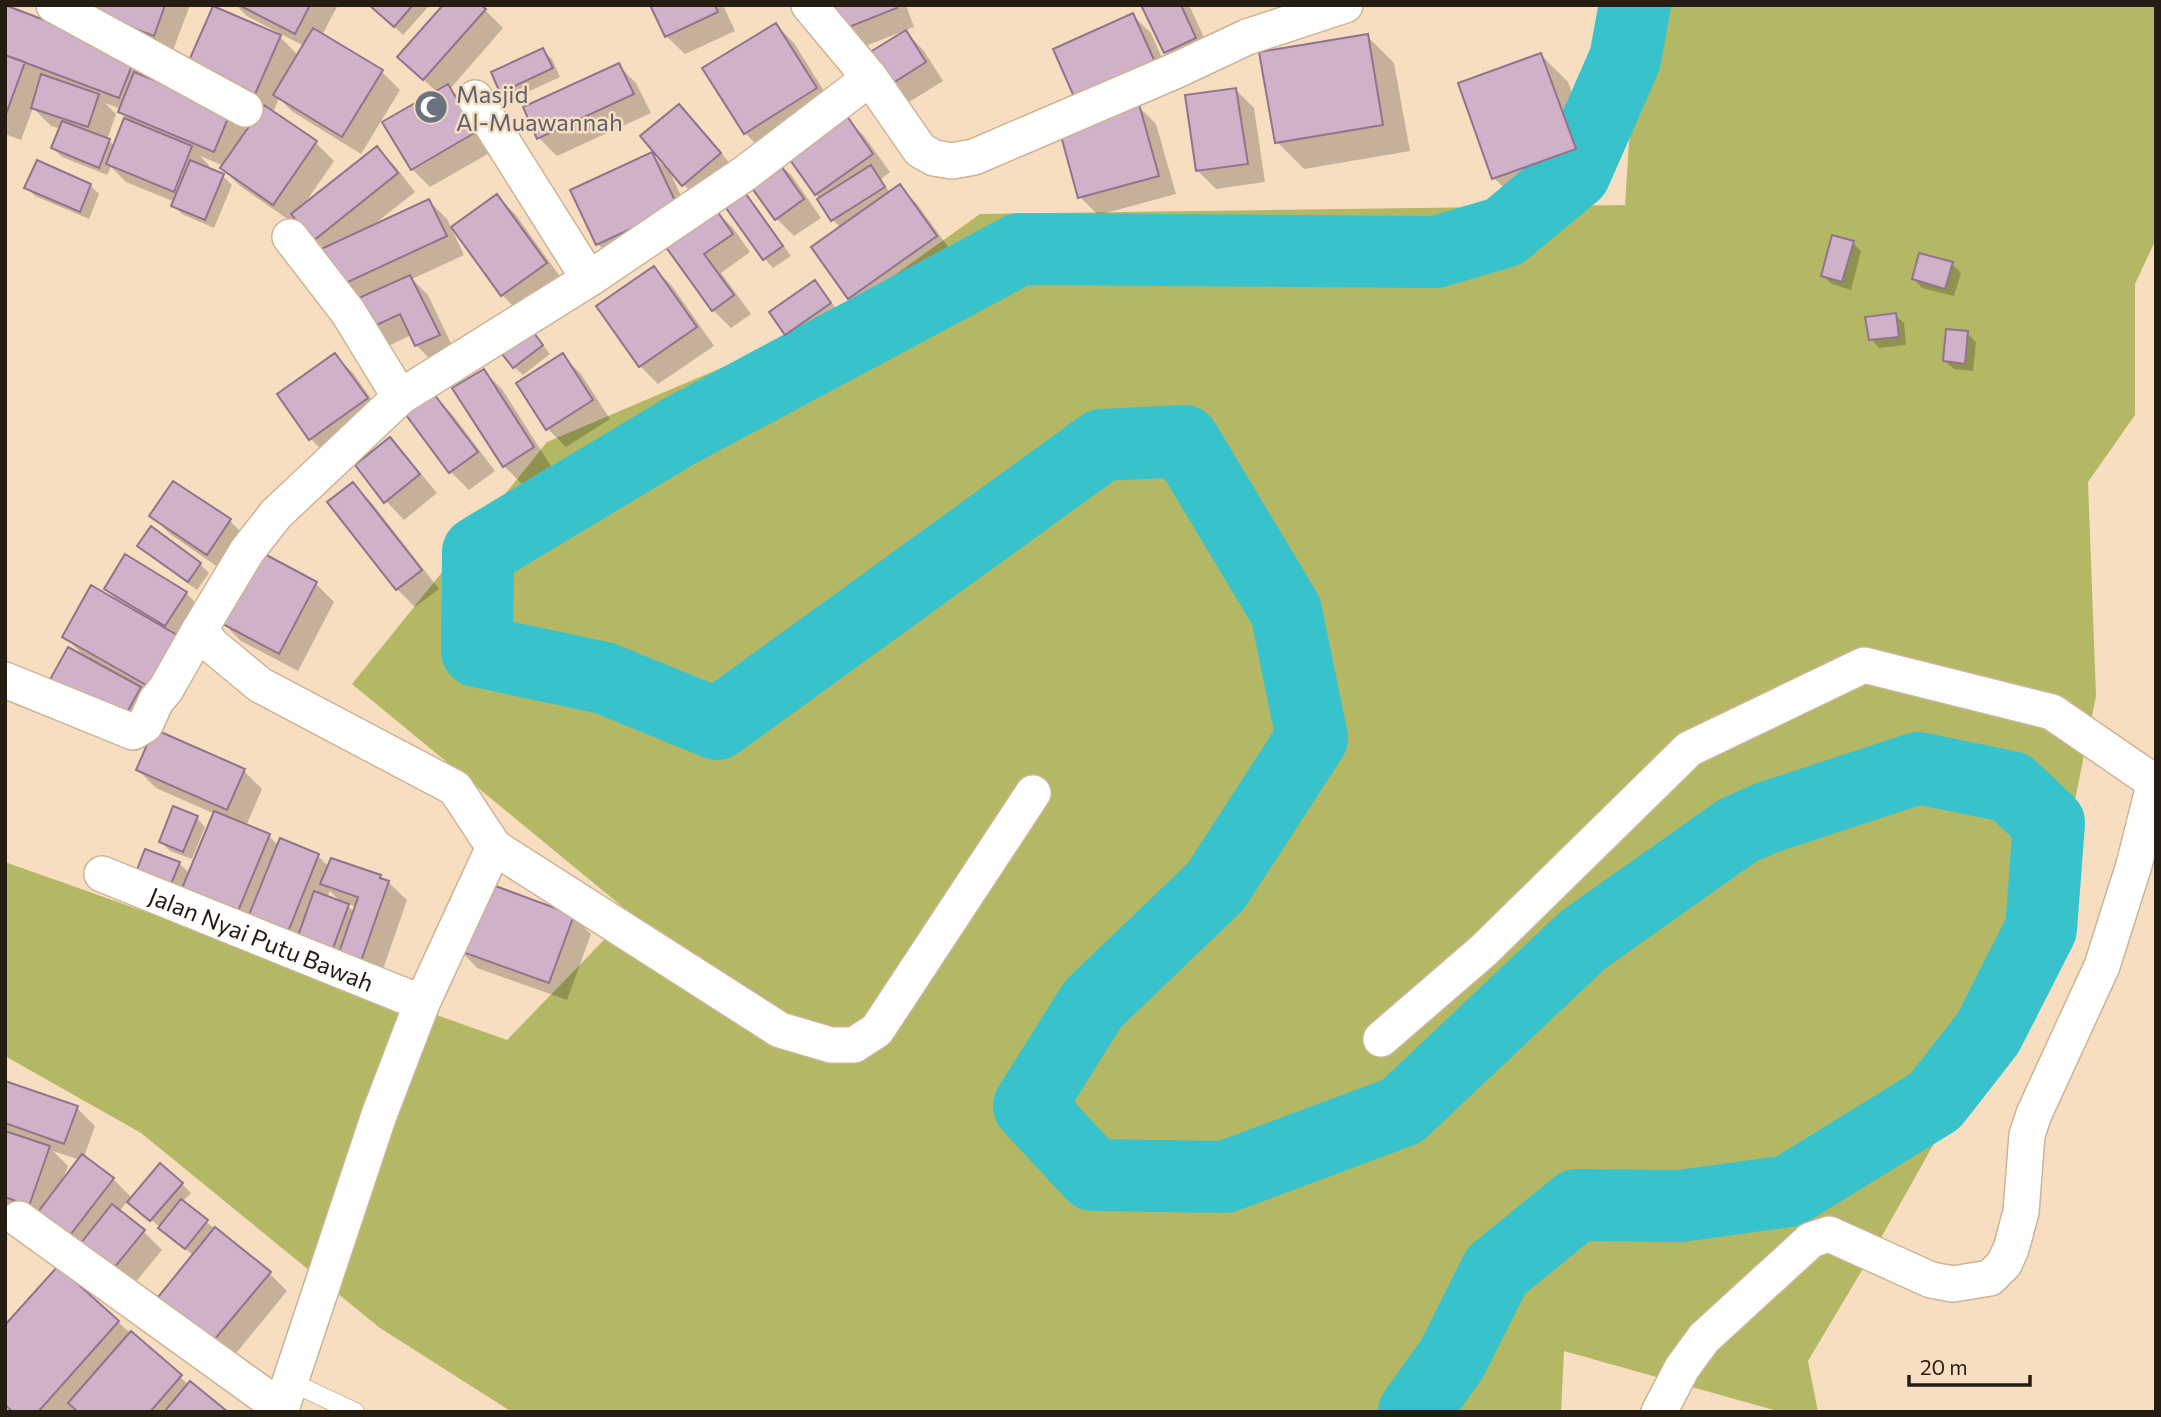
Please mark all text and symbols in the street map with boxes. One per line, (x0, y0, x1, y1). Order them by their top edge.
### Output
place label: Masjid Al-Muawannah (456, 79, 623, 136)
mosque icon: Masjid Al-Muawannah (412, 88, 450, 126)
street label: Jalan Nyai Putu Bawah (145, 880, 378, 997)
scale bar (1909, 1344, 2030, 1388)
text: 20 m (1920, 1354, 1968, 1379)

